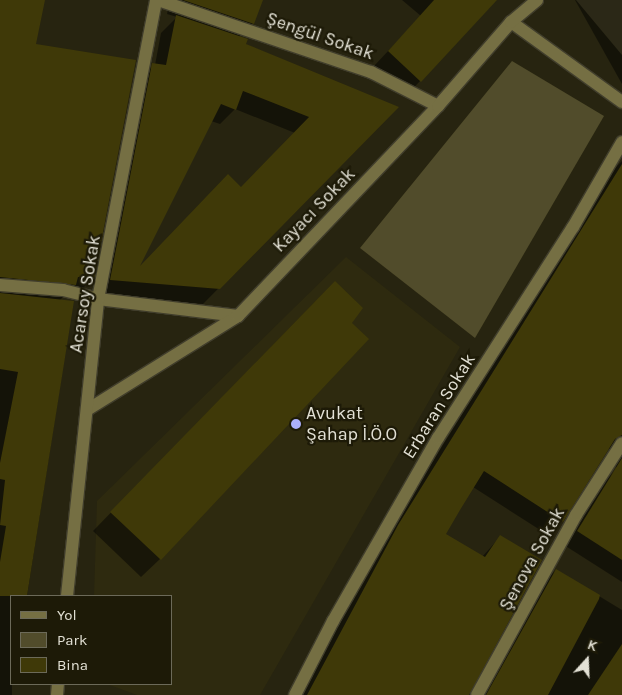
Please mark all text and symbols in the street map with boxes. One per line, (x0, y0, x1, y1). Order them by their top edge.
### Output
street label: Şengül Sokak (263, 8, 377, 64)
street label: Kayacı Sokak (268, 163, 360, 257)
street label: Acarsoy Sokak (65, 234, 105, 354)
street label: Erbaran Sokak (398, 350, 480, 462)
place label: Avukat Şahap İ.Ö.O (306, 403, 397, 446)
marker: Avukat Şahap İ.Ö.O (290, 418, 302, 430)
street label: Şenova Sokak (495, 503, 569, 615)
legend (10, 595, 172, 685)
text: Yol (57, 606, 77, 624)
text: Park (57, 631, 87, 649)
north arrow (562, 635, 612, 685)
text: K (585, 636, 600, 655)
text: Bina (57, 656, 88, 674)

